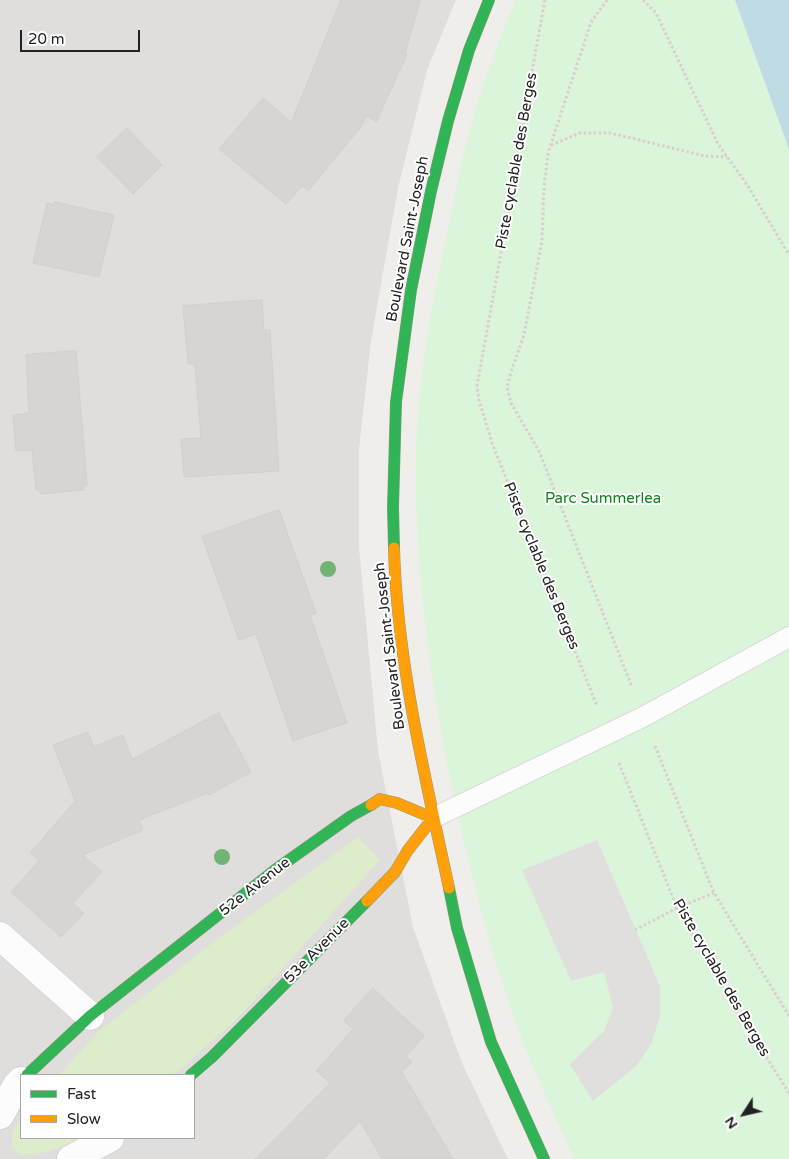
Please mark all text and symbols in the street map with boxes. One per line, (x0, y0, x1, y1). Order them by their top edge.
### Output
scale bar (22, 20, 142, 52)
text: 20 m (28, 30, 65, 48)
street label: Piste cyclable des Berges (493, 71, 541, 251)
street label: Boulevard Saint-Joseph (383, 155, 433, 323)
street label: Piste cyclable des Berges (499, 480, 583, 652)
park label: Parc Summerlea (545, 490, 661, 508)
street label: Boulevard Saint-Joseph (371, 561, 409, 731)
street label: 52e Avenue (216, 854, 294, 920)
street label: Piste cyclable des Berges (668, 896, 774, 1060)
street label: 53e Avenue (281, 915, 353, 987)
legend (20, 1074, 195, 1139)
text: Fast (67, 1085, 96, 1103)
north arrow (719, 1089, 769, 1139)
text: Slow (67, 1110, 101, 1128)
text: N (721, 1113, 741, 1132)

